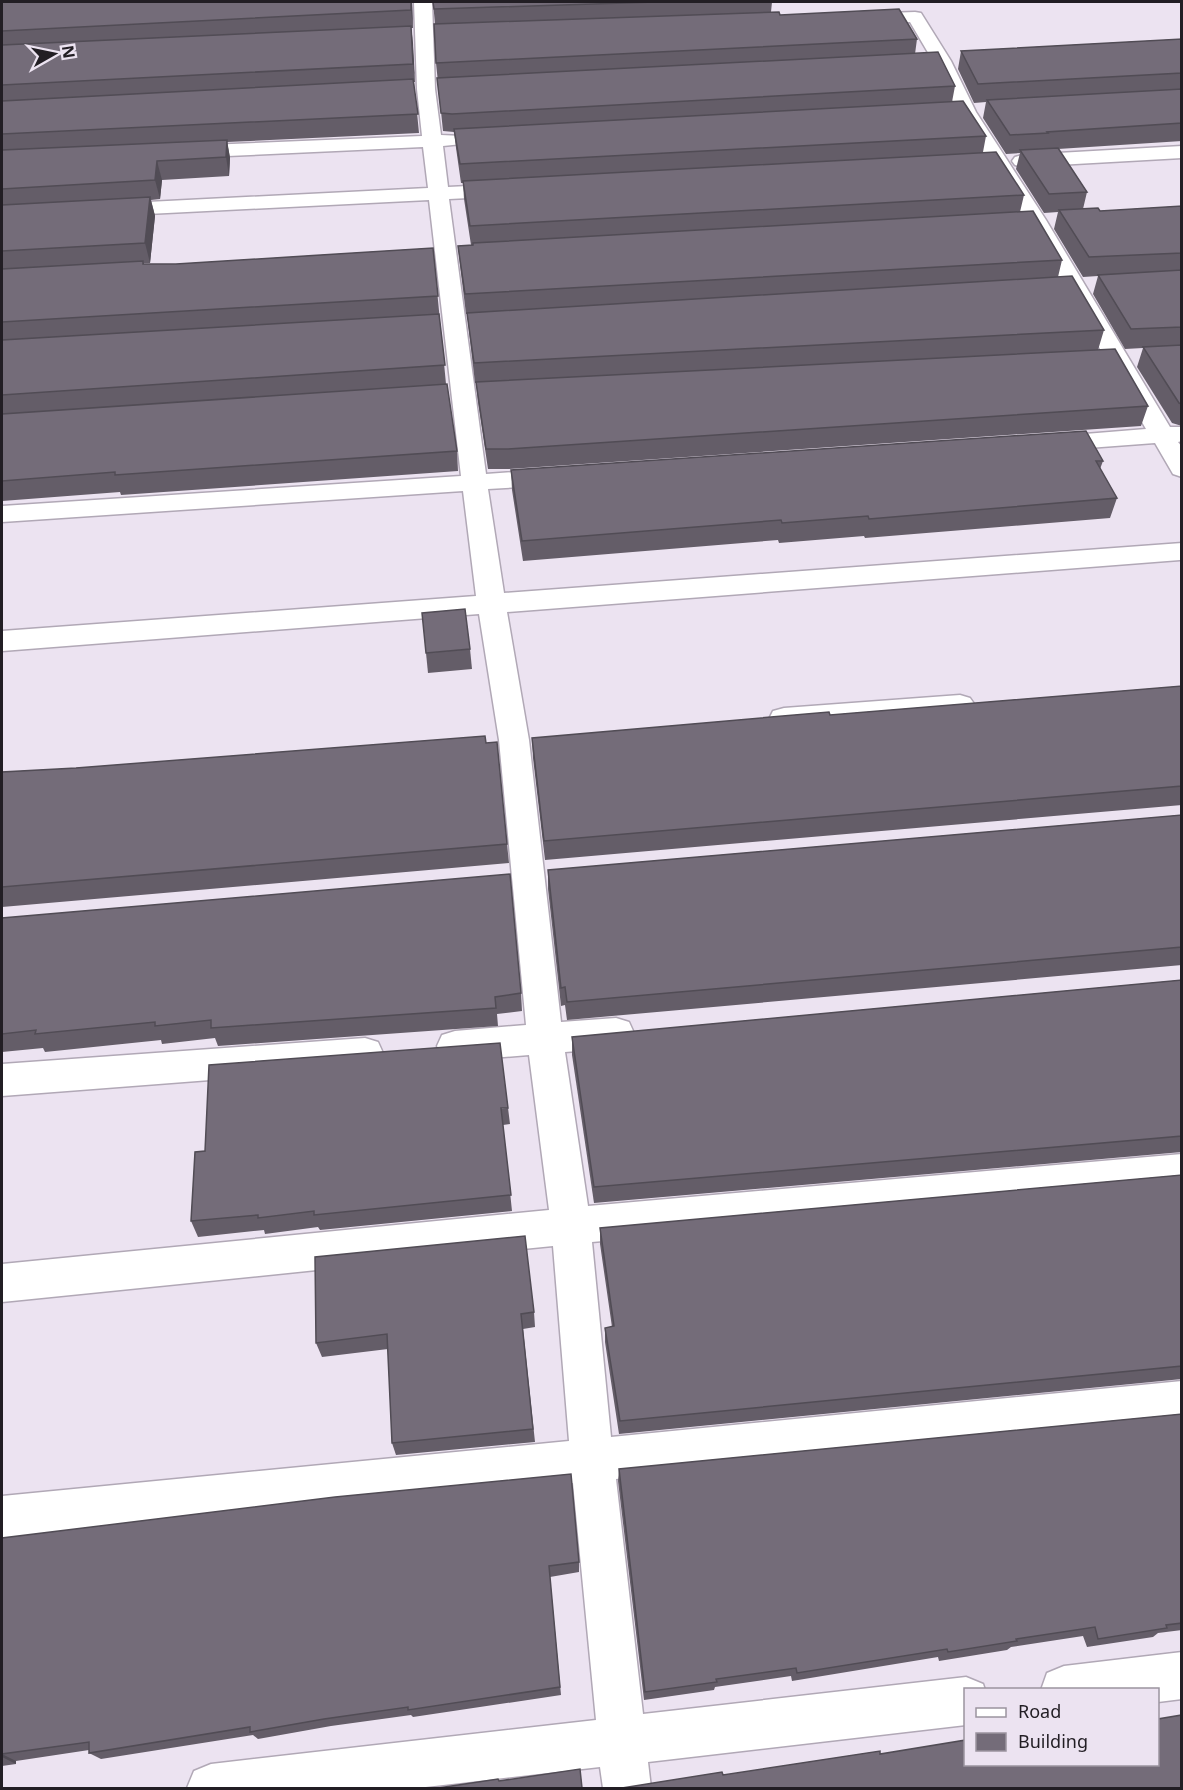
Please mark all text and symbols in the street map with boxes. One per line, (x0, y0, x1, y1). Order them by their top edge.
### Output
north arrow (24, 24, 84, 84)
text: N (57, 44, 81, 60)
legend (964, 1688, 1159, 1766)
text: Road (1018, 1699, 1061, 1723)
text: Building (1018, 1729, 1088, 1753)

